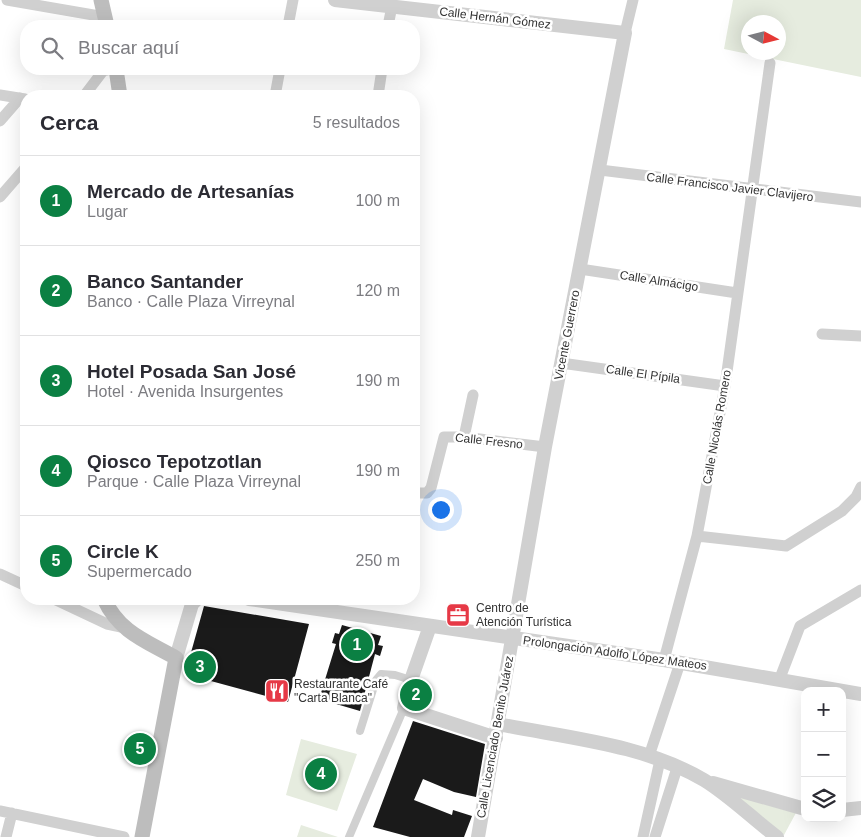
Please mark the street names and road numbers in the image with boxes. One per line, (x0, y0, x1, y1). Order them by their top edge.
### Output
street label: Calle Hernán Gómez (439, 4, 551, 32)
street label: Calle Francisco Javier Clavijero (646, 170, 815, 204)
street label: Calle Almácigo (619, 268, 700, 294)
street label: Vicente Guerrero (551, 289, 583, 381)
street label: Calle El Pípila (605, 362, 681, 386)
street label: Calle Nicolás Romero (700, 368, 734, 485)
street label: Calle Fresno (454, 430, 524, 452)
street label: Prolongación Adolfo López Mateos (522, 633, 708, 673)
street label: Calle Licenciado Benito Juárez (474, 655, 516, 819)

